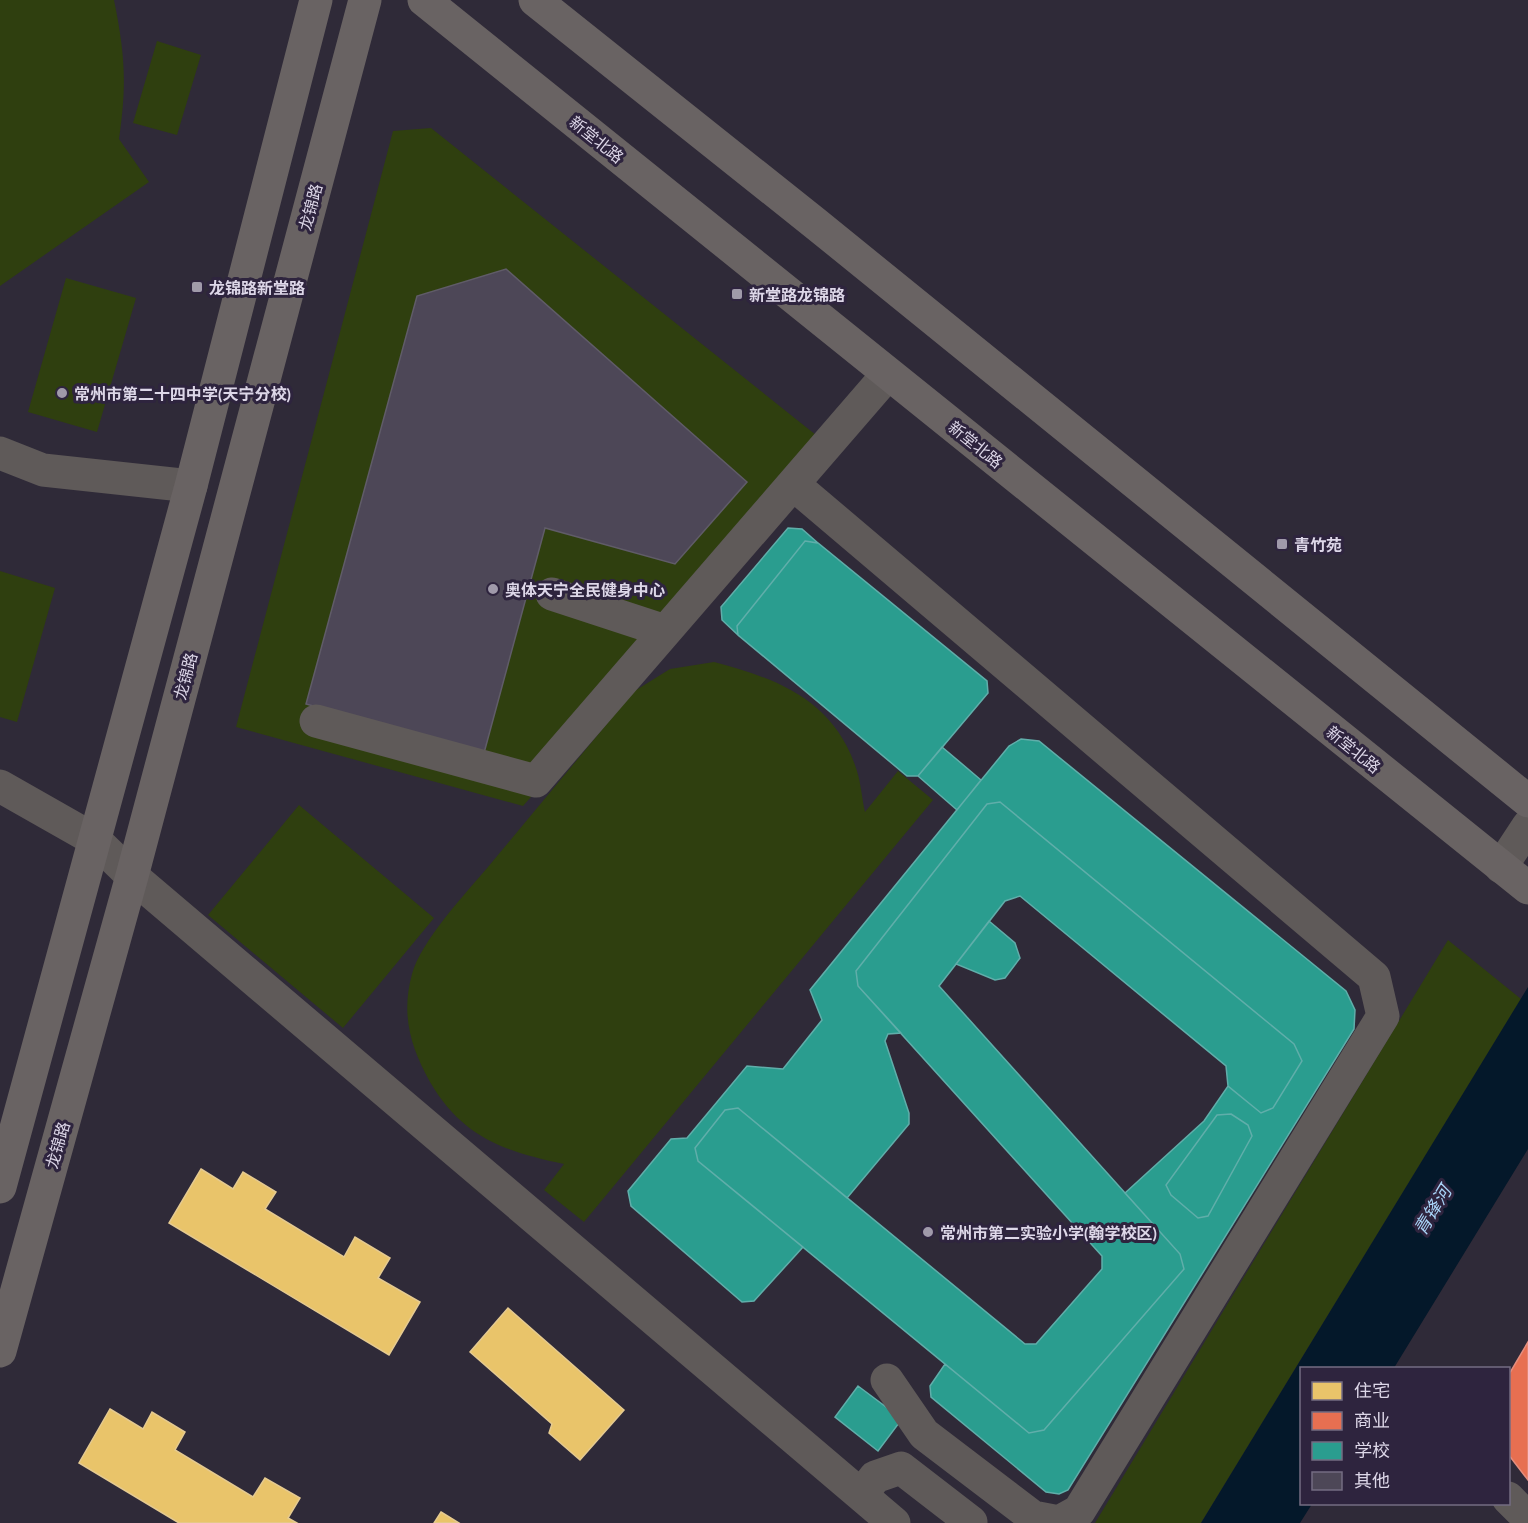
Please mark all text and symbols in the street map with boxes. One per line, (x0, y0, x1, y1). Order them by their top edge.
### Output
street label: 新堂北路 (566, 111, 628, 167)
street label: 龙锦路 (295, 181, 325, 233)
place label: 龙锦路新堂路 (209, 278, 305, 297)
marker: 龙锦路新堂路 (190, 280, 204, 294)
place label: 新堂路龙锦路 (749, 285, 845, 304)
marker: 新堂路龙锦路 (730, 287, 744, 301)
place label: 常州市第二十四中学(天宁分校) (74, 384, 291, 403)
marker: 常州市第二十四中学(天宁分校) (55, 386, 69, 400)
street label: 新堂北路 (945, 416, 1007, 472)
place label: 青竹苑 (1294, 535, 1342, 554)
marker: 青竹苑 (1275, 537, 1289, 551)
place label: 奥体天宁全民健身中心 (505, 580, 665, 599)
marker: 奥体天宁全民健身中心 (486, 582, 500, 596)
street label: 龙锦路 (170, 650, 200, 702)
street label: 新堂北路 (1323, 721, 1385, 777)
street label: 龙锦路 (41, 1119, 73, 1171)
water label: 青锋河 (1409, 1179, 1457, 1239)
place label: 常州市第二实验小学(翰学校区) (940, 1223, 1157, 1242)
marker: 常州市第二实验小学(翰学校区) (921, 1225, 935, 1239)
legend (1300, 1367, 1510, 1505)
text: 住宅 (1354, 1379, 1390, 1401)
text: 商业 (1354, 1409, 1390, 1431)
text: 学校 (1354, 1439, 1390, 1461)
text: 其他 (1354, 1469, 1390, 1491)

